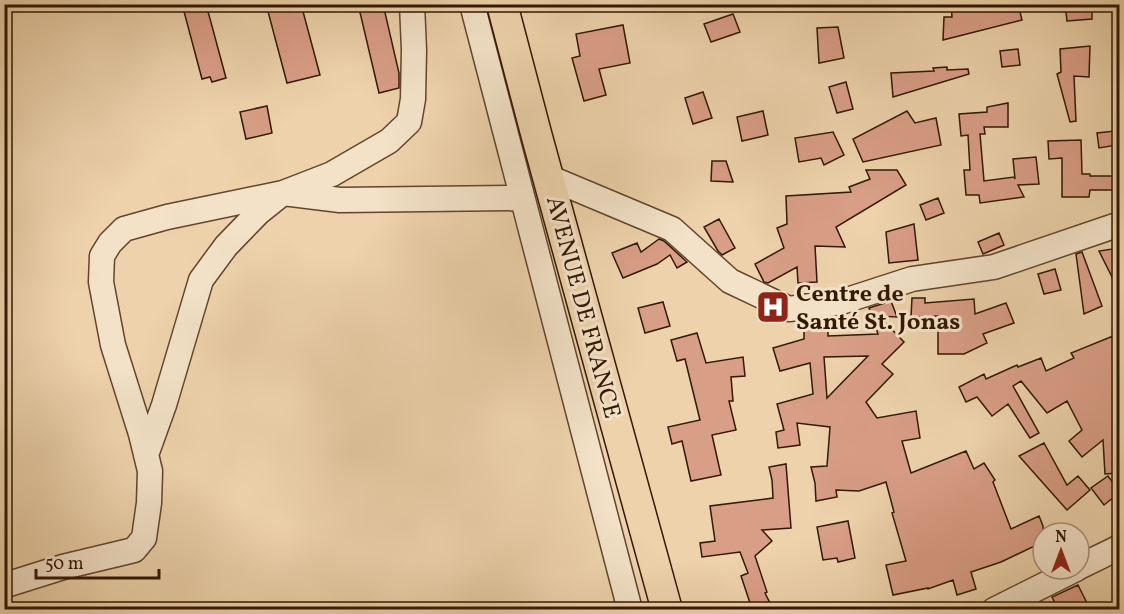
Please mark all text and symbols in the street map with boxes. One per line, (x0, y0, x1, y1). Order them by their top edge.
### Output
street label: AVENUE DE FRANCE (536, 193, 628, 422)
place label: Centre de Santé St. Jonas (796, 278, 960, 340)
hospital icon: Centre de Santé St. Jonas (755, 289, 791, 325)
north arrow (1031, 521, 1091, 581)
text: N (1055, 527, 1067, 549)
scale bar (36, 542, 159, 580)
text: 50 m (45, 552, 84, 577)

